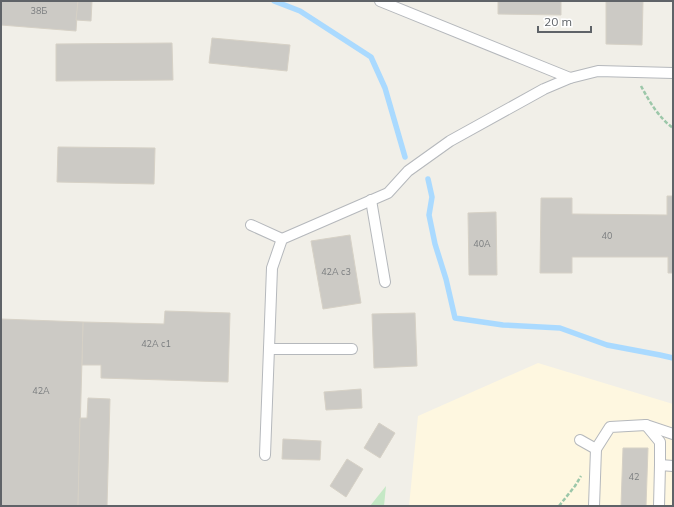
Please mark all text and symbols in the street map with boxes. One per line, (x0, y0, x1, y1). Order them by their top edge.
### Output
house number: 38Б (31, 5, 47, 16)
scale bar (538, 8, 591, 34)
text: 20 m (544, 14, 572, 29)
house number: 40 (602, 230, 612, 241)
house number: 40А (473, 238, 491, 249)
house number: 42А с3 (321, 266, 351, 277)
house number: 42А с1 (141, 338, 171, 349)
house number: 42А (32, 385, 50, 396)
house number: 42 (629, 471, 639, 482)

